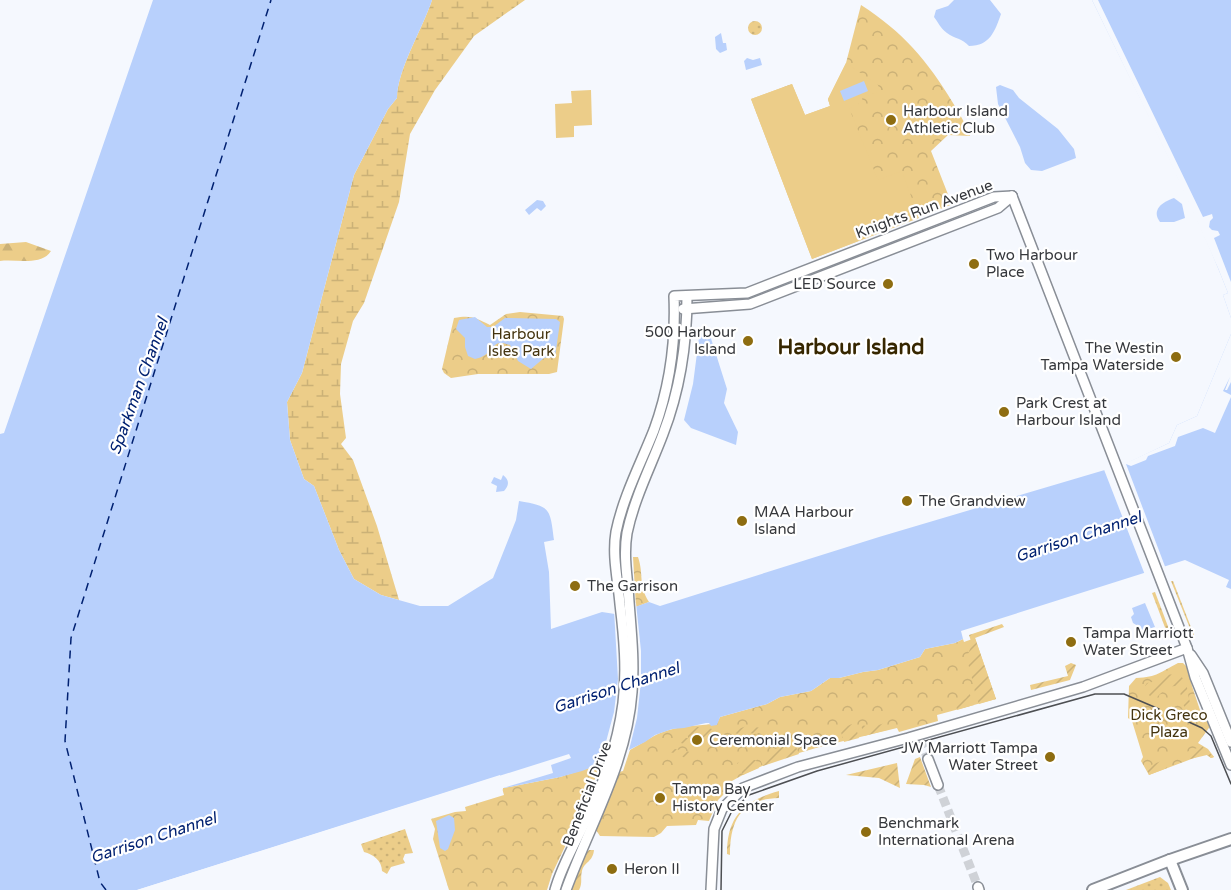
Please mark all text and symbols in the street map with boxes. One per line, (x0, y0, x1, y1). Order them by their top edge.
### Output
place label: Harbour Island Athletic Club (903, 102, 1008, 137)
marker: Harbour Island Athletic Club (884, 113, 898, 127)
street label: Knights Run Avenue (853, 176, 995, 242)
place label: Two Harbour Place (986, 246, 1078, 281)
marker: Two Harbour Place (967, 257, 981, 271)
place label: LED Source (793, 275, 876, 293)
marker: LED Source (881, 277, 895, 291)
water label: Sparkman Channel (105, 314, 174, 457)
place label: 500 Harbour Island (645, 323, 736, 358)
park label: Harbour Isles Park (488, 325, 554, 360)
marker: 500 Harbour Island (741, 334, 755, 348)
district label: Harbour Island (778, 335, 924, 360)
place label: The Westin Tampa Waterside (1041, 339, 1164, 374)
marker: The Westin Tampa Waterside (1169, 350, 1183, 364)
place label: Park Crest at Harbour Island (1016, 394, 1121, 429)
marker: Park Crest at Harbour Island (997, 405, 1011, 419)
place label: The Grandview (919, 492, 1026, 510)
marker: The Grandview (900, 494, 914, 508)
place label: MAA Harbour Island (754, 503, 854, 538)
water label: Garrison Channel (1013, 507, 1146, 567)
marker: MAA Harbour Island (735, 514, 749, 528)
place label: The Garrison (587, 577, 678, 595)
marker: The Garrison (568, 579, 582, 593)
place label: Tampa Marriott Water Street (1083, 624, 1194, 659)
marker: Tampa Marriott Water Street (1064, 635, 1078, 649)
water label: Garrison Channel (551, 658, 684, 718)
park label: Dick Greco Plaza (1130, 706, 1208, 741)
place label: Ceremonial Space (709, 731, 837, 749)
marker: Ceremonial Space (690, 733, 704, 747)
street label: Beneficial Drive (559, 739, 615, 849)
place label: JW Marriott Tampa Water Street (901, 739, 1038, 774)
marker: JW Marriott Tampa Water Street (1043, 750, 1057, 764)
place label: Tampa Bay History Center (672, 780, 774, 815)
marker: Tampa Bay History Center (653, 791, 667, 805)
water label: Garrison Channel (88, 808, 221, 868)
place label: Benchmark International Arena (878, 814, 1015, 849)
marker: Benchmark International Arena (859, 825, 873, 839)
place label: Heron II (624, 860, 680, 878)
marker: Heron II (605, 862, 619, 876)

